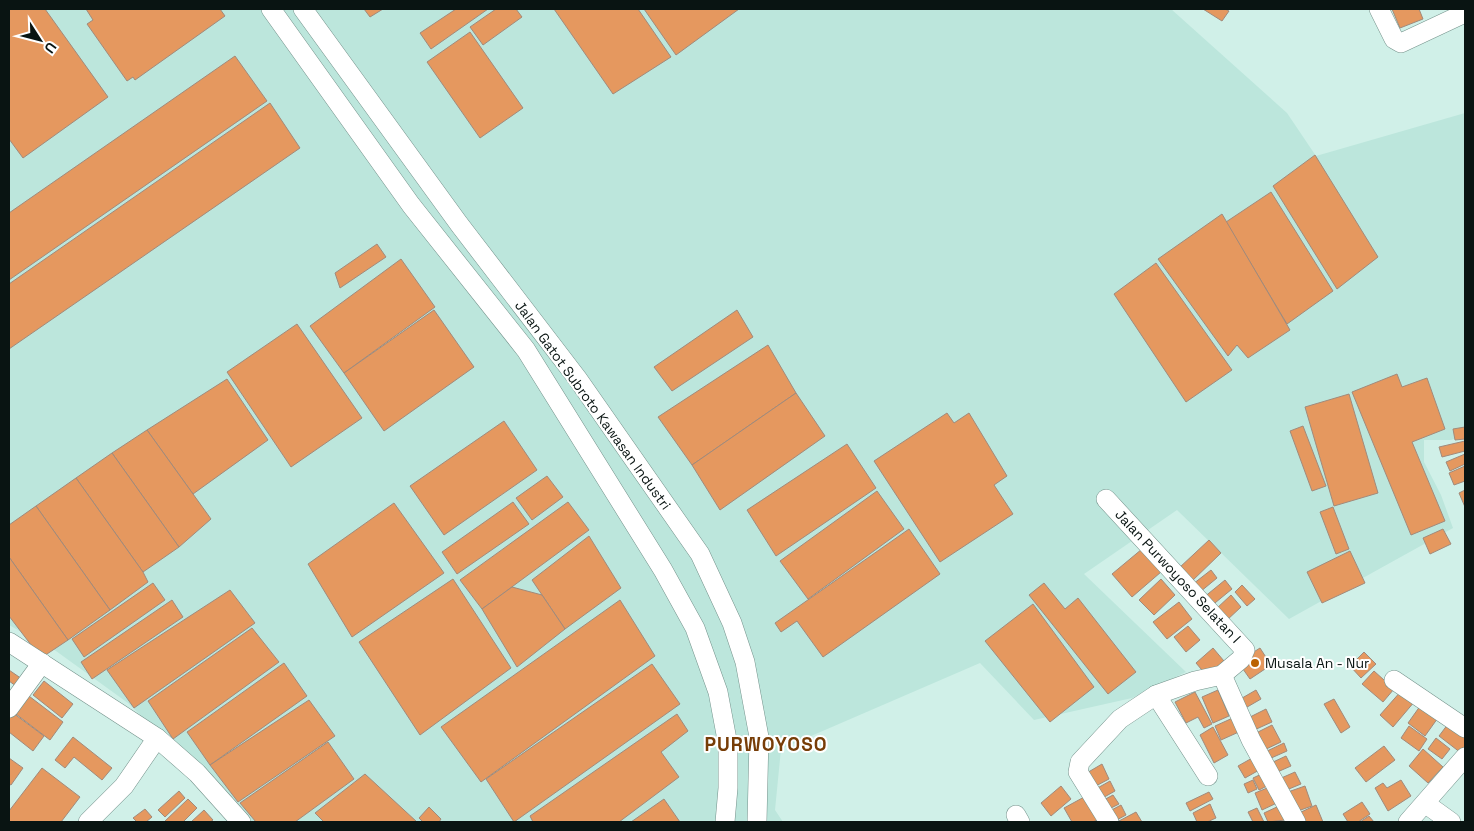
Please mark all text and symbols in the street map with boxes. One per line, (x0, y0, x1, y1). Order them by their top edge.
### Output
north arrow (15, 15, 65, 65)
text: U (40, 39, 61, 57)
street label: Jalan Gatot Subroto Kawasan Industri (511, 297, 675, 513)
street label: Jalan Purwoyoso Selatan I (1111, 505, 1245, 647)
place label: Musala An - Nur (1265, 654, 1369, 672)
marker: Musala An - Nur (1249, 657, 1261, 669)
district label: PURWOYOSO (704, 732, 828, 757)

